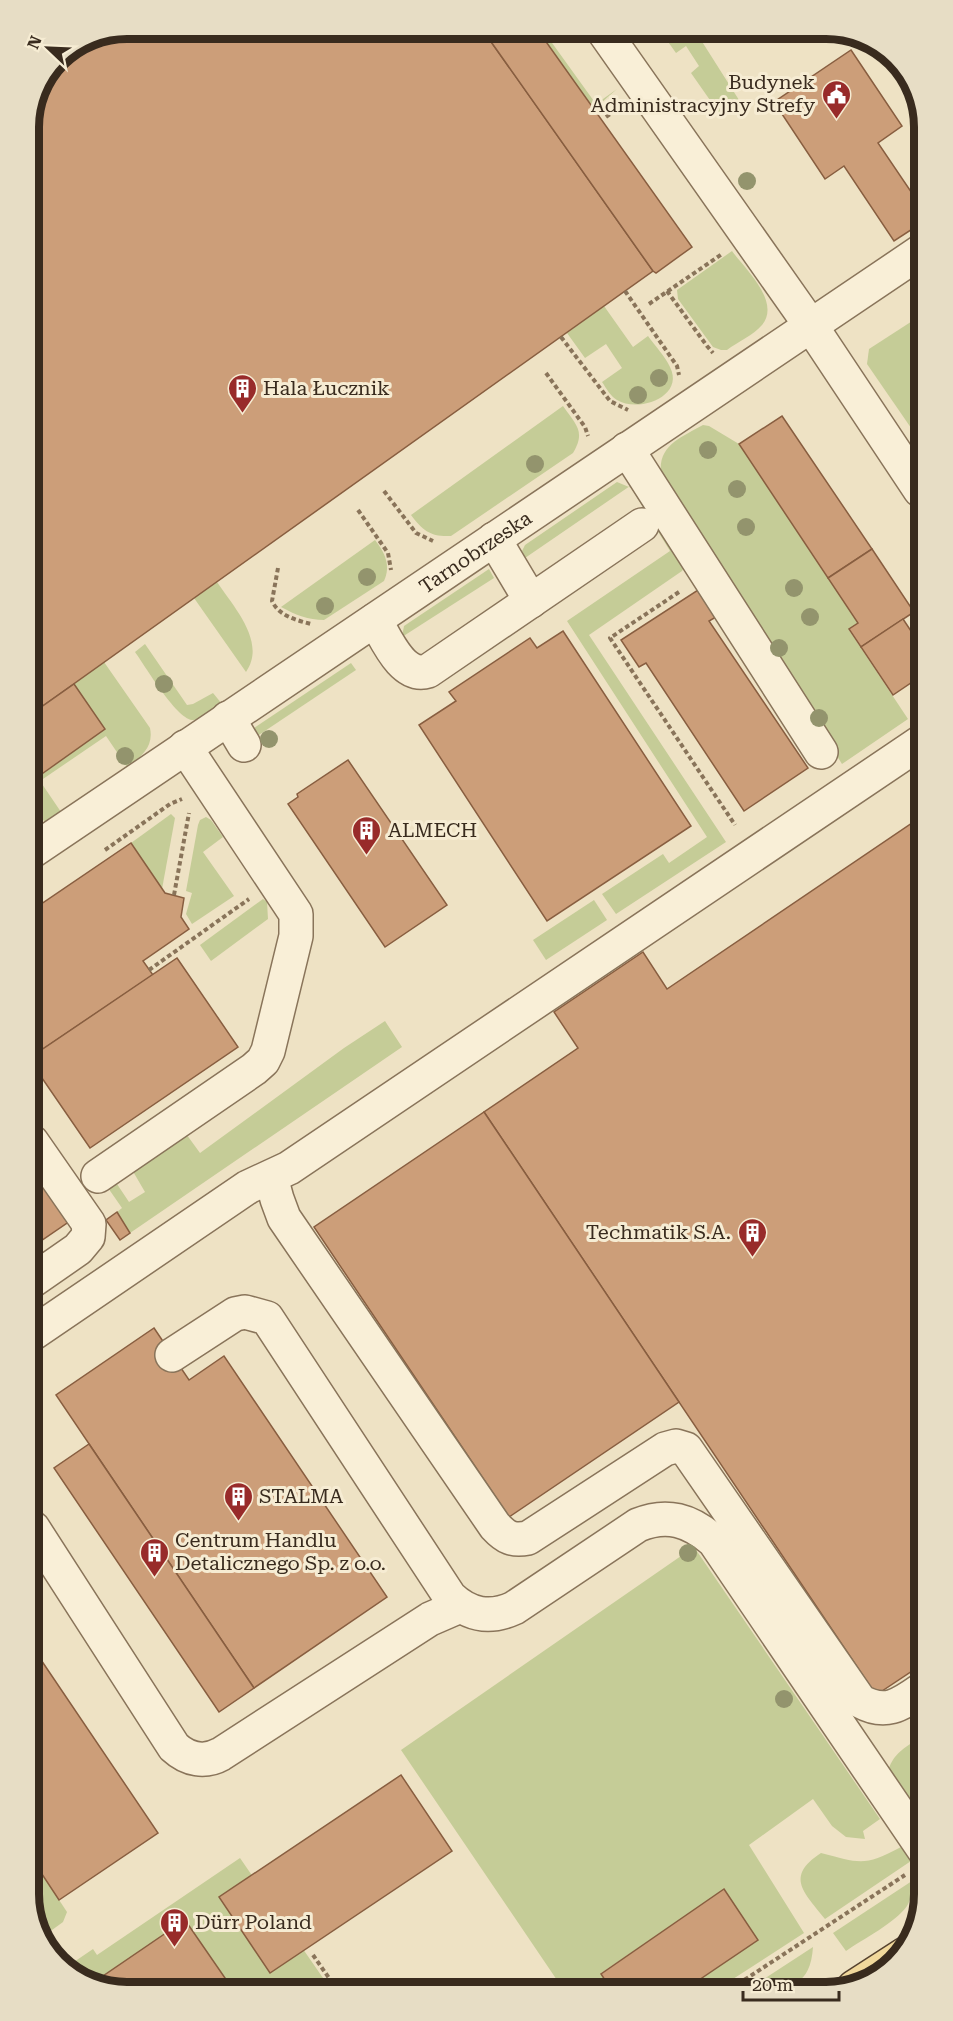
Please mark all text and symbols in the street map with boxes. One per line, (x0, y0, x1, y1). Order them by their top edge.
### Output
north arrow (18, 18, 78, 78)
text: N (23, 33, 46, 52)
place label: Budynek Administracyjny Strefy (591, 70, 815, 117)
public building icon: Budynek Administracyjny Strefy (820, 78, 852, 120)
building icon: Hala Łucznik (226, 372, 258, 414)
place label: Hala Łucznik (263, 376, 390, 400)
street label: Tarnobrzeska (415, 506, 536, 599)
building icon: ALMECH (351, 814, 383, 856)
place label: ALMECH (388, 818, 477, 842)
building icon: Techmatik S.A. (736, 1216, 768, 1258)
place label: Techmatik S.A. (586, 1220, 731, 1244)
building icon: STALMA (222, 1480, 254, 1522)
place label: STALMA (259, 1484, 343, 1508)
place label: Centrum Handlu Detalicznego Sp. z o.o. (175, 1528, 386, 1575)
building icon: Centrum Handlu Detalicznego Sp. z o.o. (138, 1536, 170, 1578)
building icon: Dürr Poland (158, 1906, 190, 1948)
place label: Dürr Poland (195, 1910, 312, 1934)
scale bar (743, 1964, 839, 2002)
text: 20 m (752, 1974, 793, 1995)

